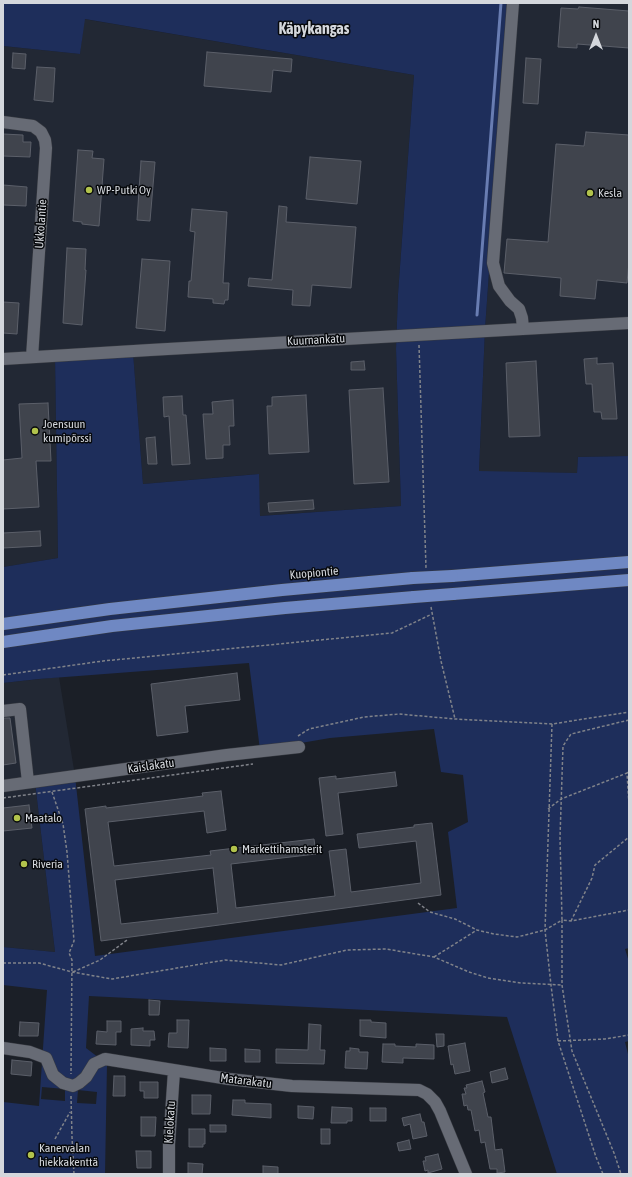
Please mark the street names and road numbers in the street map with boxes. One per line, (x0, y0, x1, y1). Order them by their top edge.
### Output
street label: Ukkolantie (32, 199, 50, 249)
street label: Kuurnankatu (287, 331, 345, 349)
street label: Kuopiontie (289, 564, 339, 582)
street label: Kaislakatu (127, 756, 175, 776)
street label: Matarakatu (219, 1071, 273, 1091)
street label: Kielokatu (161, 1100, 179, 1144)

